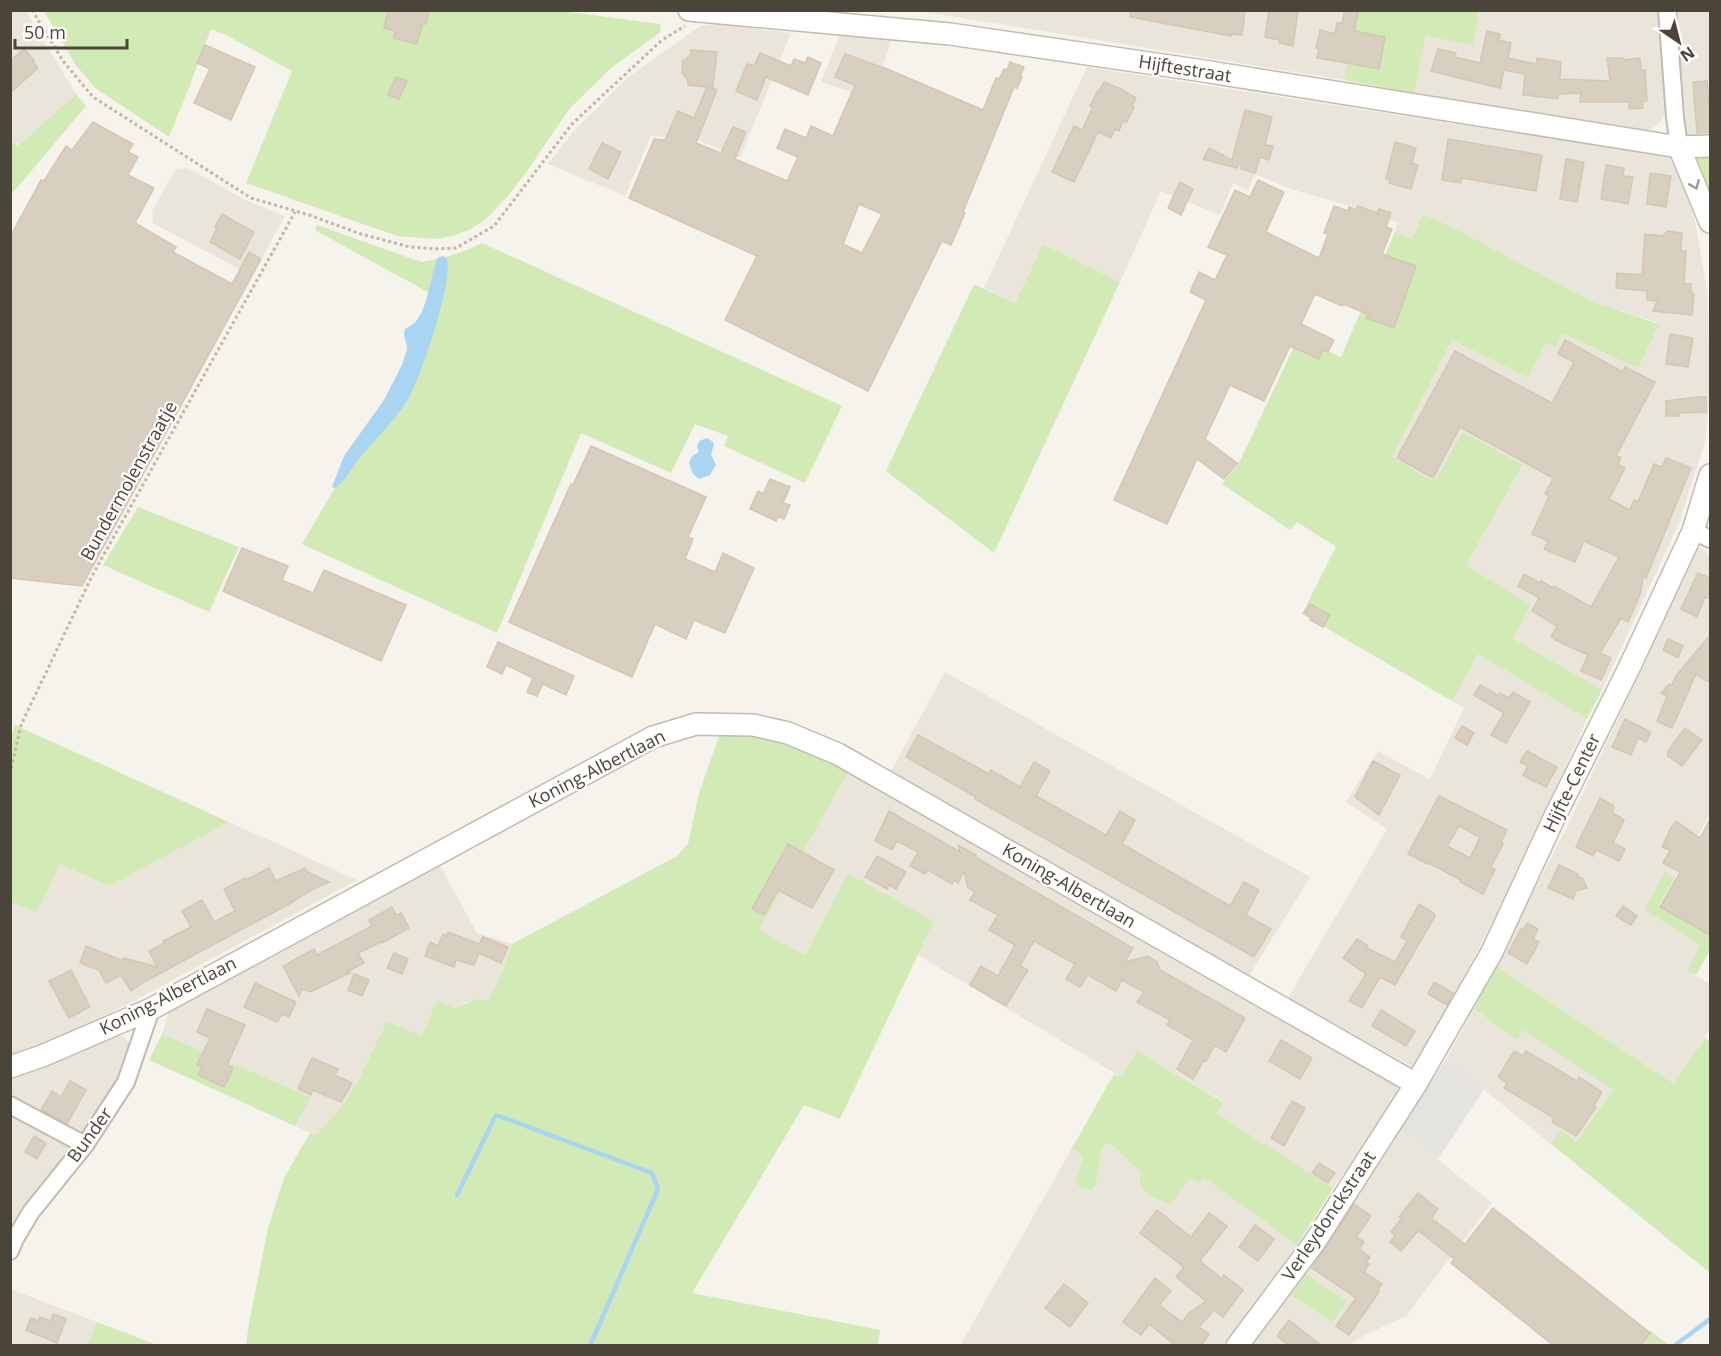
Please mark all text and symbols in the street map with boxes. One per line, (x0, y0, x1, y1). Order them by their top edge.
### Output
scale bar (15, 12, 128, 50)
north arrow (1649, 12, 1709, 72)
text: 50 m (24, 20, 66, 44)
text: N (1676, 42, 1699, 67)
street label: Hijftestraat (1137, 49, 1233, 87)
one-way arrow (1688, 179, 1700, 190)
street label: Bundermolenstraatje (74, 397, 182, 565)
street label: Koning-Albertlaan (524, 723, 669, 813)
street label: Hijfte-Center (1537, 729, 1606, 836)
street label: Koning-Albertlaan (998, 837, 1141, 933)
street label: Koning-Albertlaan (95, 950, 240, 1040)
street label: Bunder (61, 1102, 118, 1167)
street label: Verleydonckstraat (1276, 1146, 1381, 1285)

